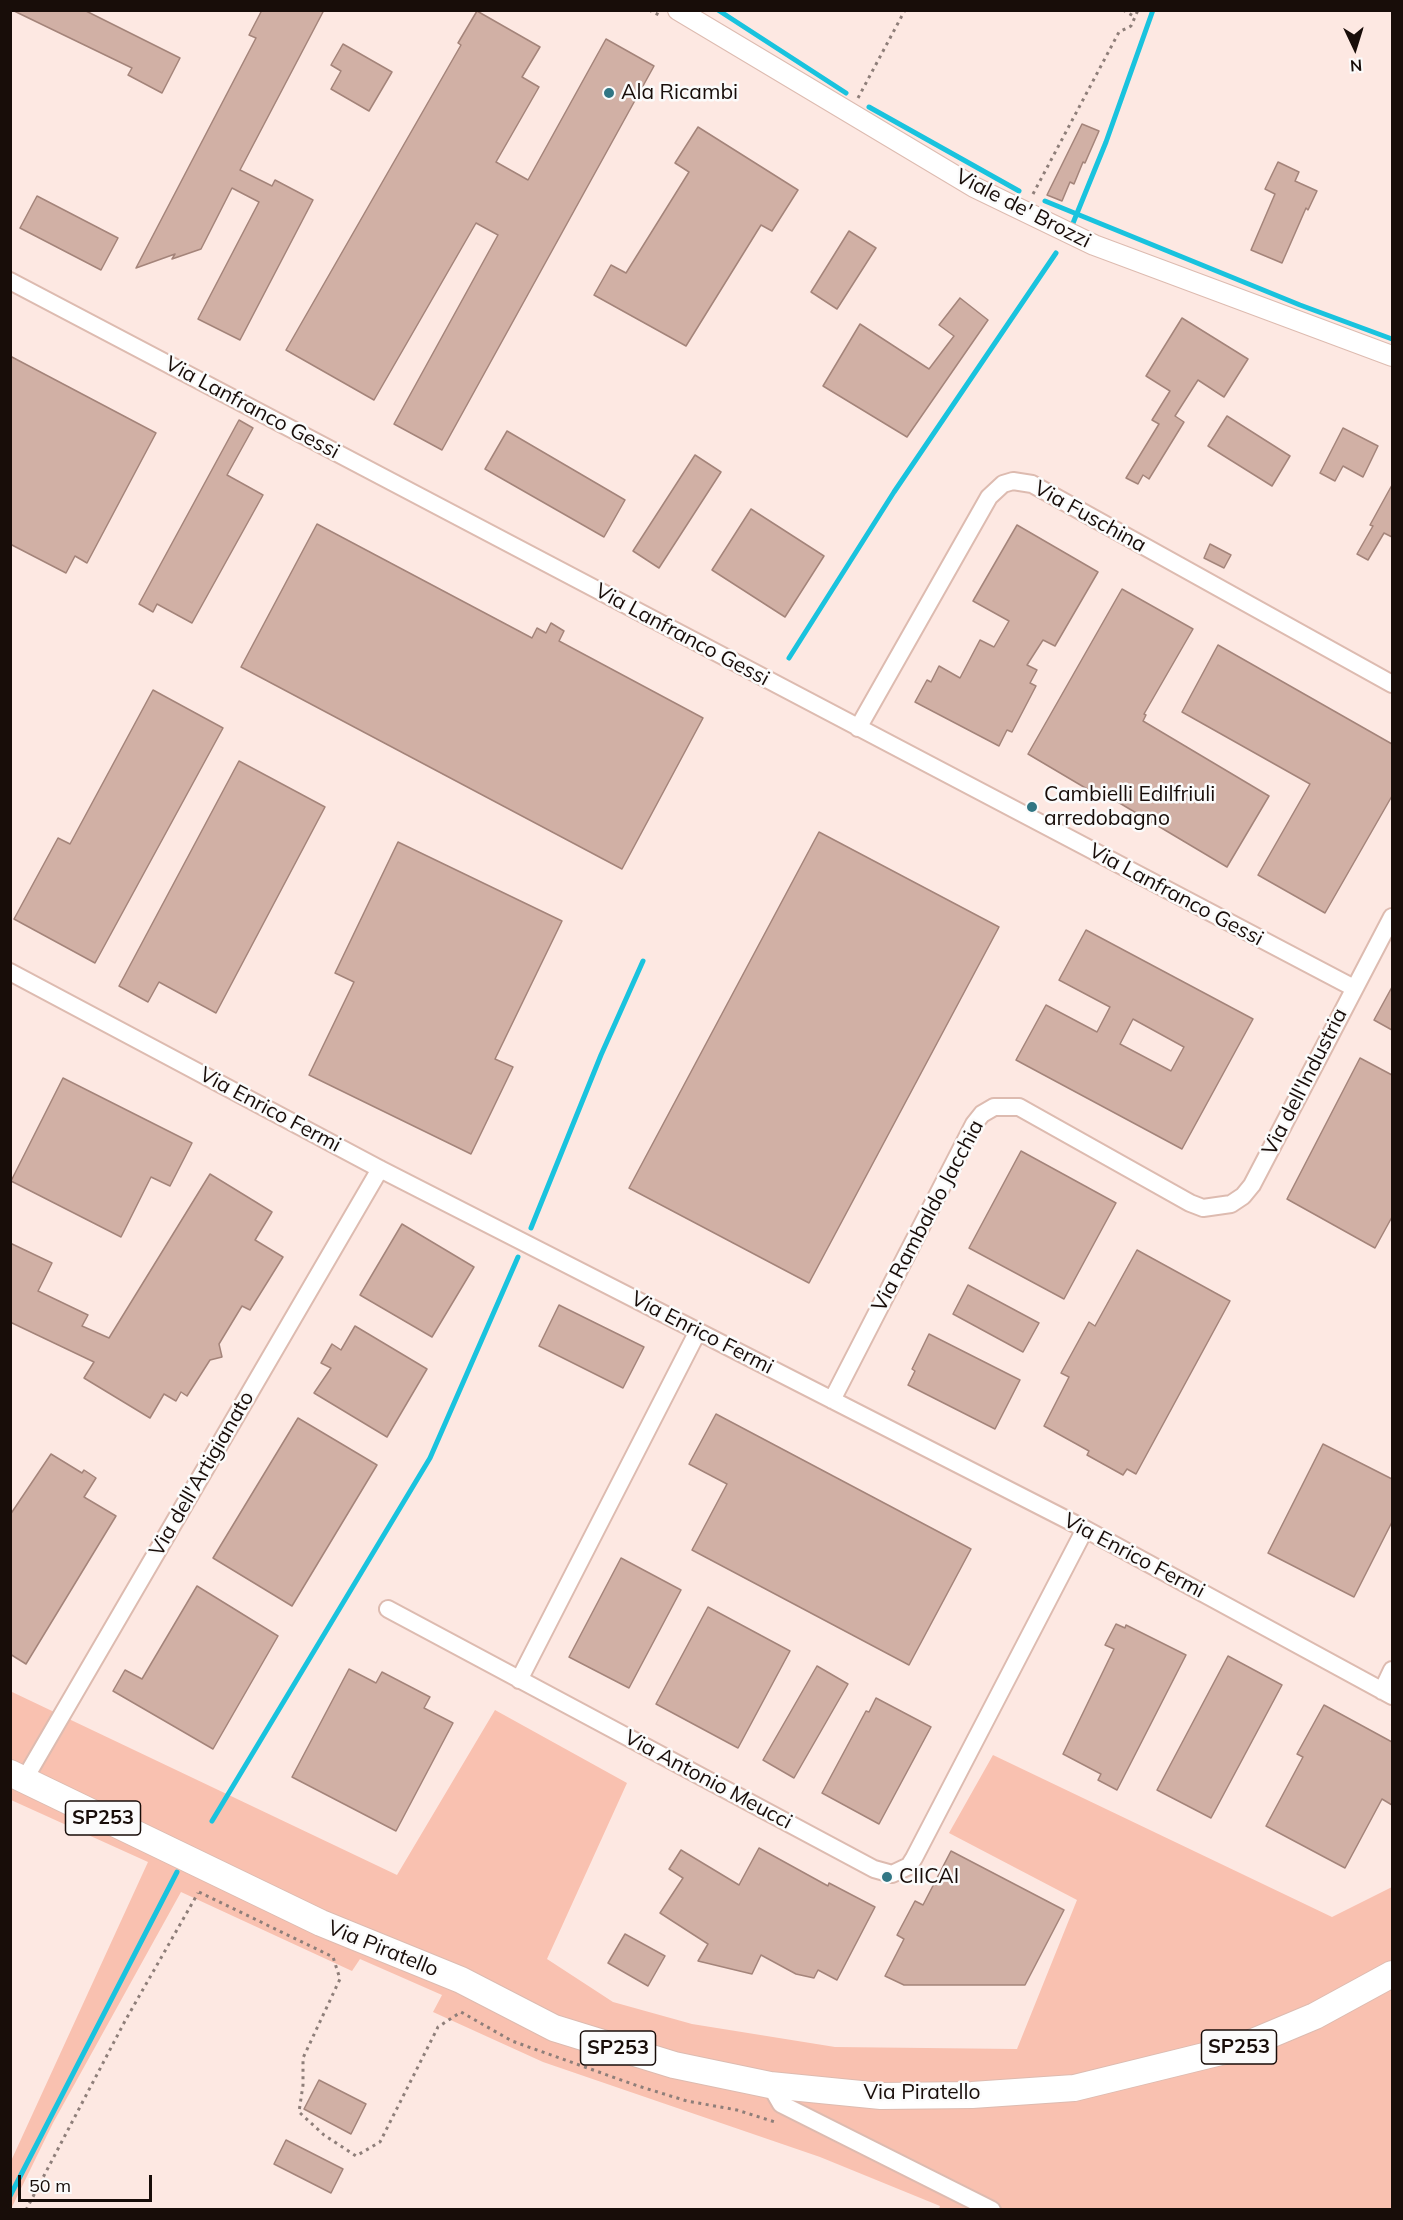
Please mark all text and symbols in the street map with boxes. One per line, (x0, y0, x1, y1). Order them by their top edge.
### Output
north arrow (1325, 18, 1385, 78)
text: N (1350, 56, 1363, 76)
place label: Ala Ricambi (621, 80, 738, 106)
marker: Ala Ricambi (602, 86, 616, 100)
street label: Viale de' Brozzi (951, 164, 1095, 254)
street label: Via Lanfranco Gessi (160, 351, 344, 465)
street label: Via Fuschina (1029, 476, 1151, 558)
street label: Via Lanfranco Gessi (590, 578, 774, 692)
place label: Cambielli Edilfriuli arredobagno (1044, 782, 1215, 832)
marker: Cambielli Edilfriuli arredobagno (1025, 800, 1039, 814)
street label: Via Lanfranco Gessi (1084, 838, 1268, 952)
street label: Via dell'Industria (1257, 1004, 1353, 1160)
street label: Via Enrico Fermi (195, 1062, 345, 1158)
street label: Via Rambaldo Jacchia (867, 1116, 989, 1316)
street label: Via Enrico Fermi (627, 1286, 777, 1380)
street label: Via dell'Artigianato (144, 1387, 260, 1561)
street label: Via Enrico Fermi (1059, 1508, 1209, 1604)
street label: Via Antonio Meucci (620, 1725, 796, 1835)
road number: SP253 (66, 1801, 140, 1835)
place label: CIICAI (899, 1864, 959, 1890)
marker: CIICAI (880, 1870, 894, 1884)
street label: Via Piratello (324, 1915, 442, 1983)
road number: SP253 (1202, 2030, 1276, 2064)
road number: SP253 (580, 2031, 656, 2065)
street label: Via Piratello (863, 2080, 981, 2106)
scale bar (21, 2163, 154, 2201)
text: 50 m (29, 2174, 71, 2197)

